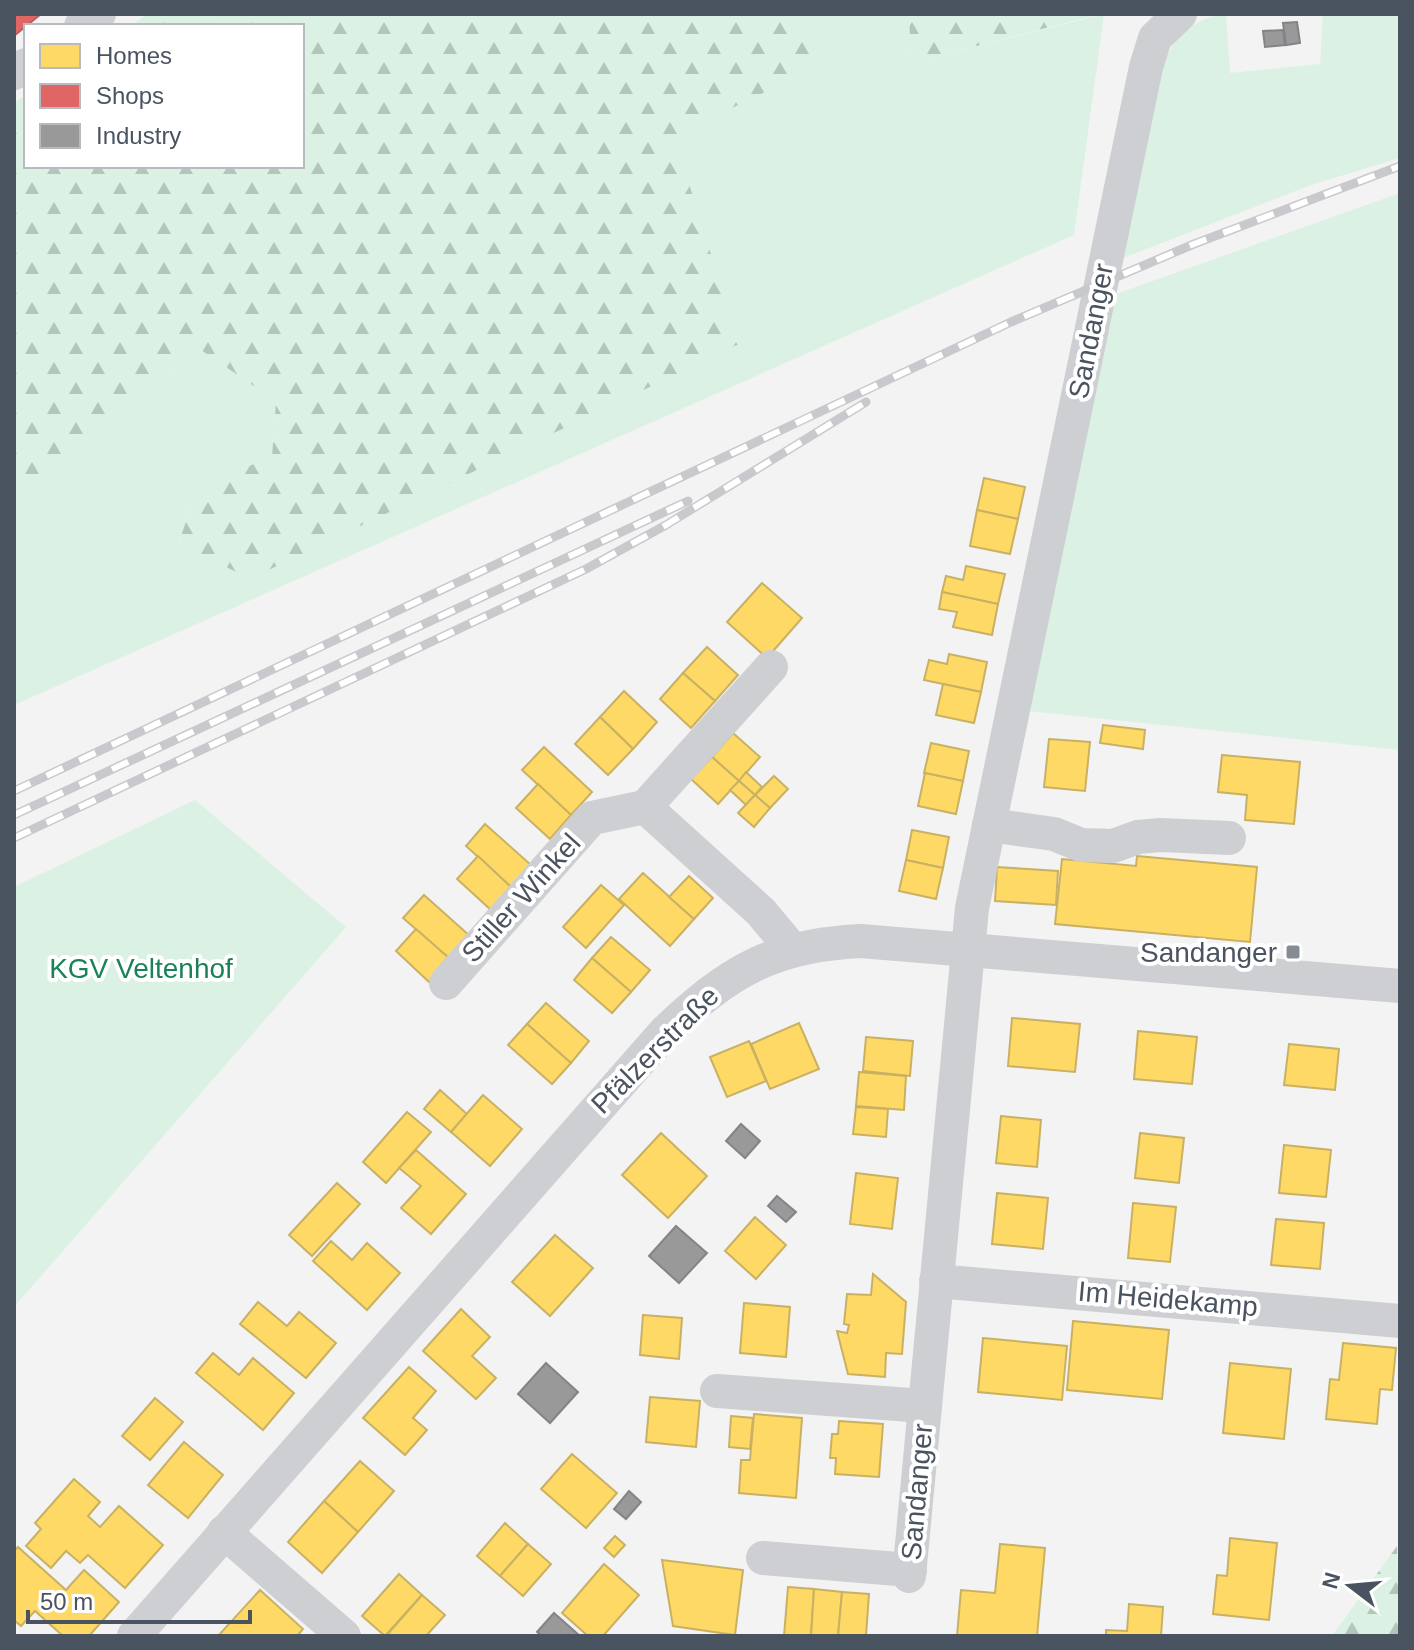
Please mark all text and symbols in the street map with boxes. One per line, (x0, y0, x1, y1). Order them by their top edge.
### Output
legend (24, 24, 304, 168)
text: Homes (96, 42, 172, 69)
text: Shops (96, 82, 164, 109)
text: Industry (96, 122, 181, 149)
street label: Sandanger (1063, 261, 1119, 401)
street label: Stiller Winkel (455, 828, 587, 968)
place label: Sandanger (1140, 937, 1277, 968)
marker: Sandanger (1284, 943, 1302, 961)
park label: KGV Veltenhof (49, 953, 233, 984)
street label: Pfälzerstraße (585, 980, 725, 1120)
street label: Im Heidekamp (1077, 1276, 1259, 1322)
street label: Sandanger (896, 1422, 938, 1562)
north arrow (1310, 1546, 1390, 1626)
text: N (1317, 1570, 1345, 1592)
scale bar (28, 1574, 250, 1624)
text: 50 m (40, 1588, 93, 1615)

